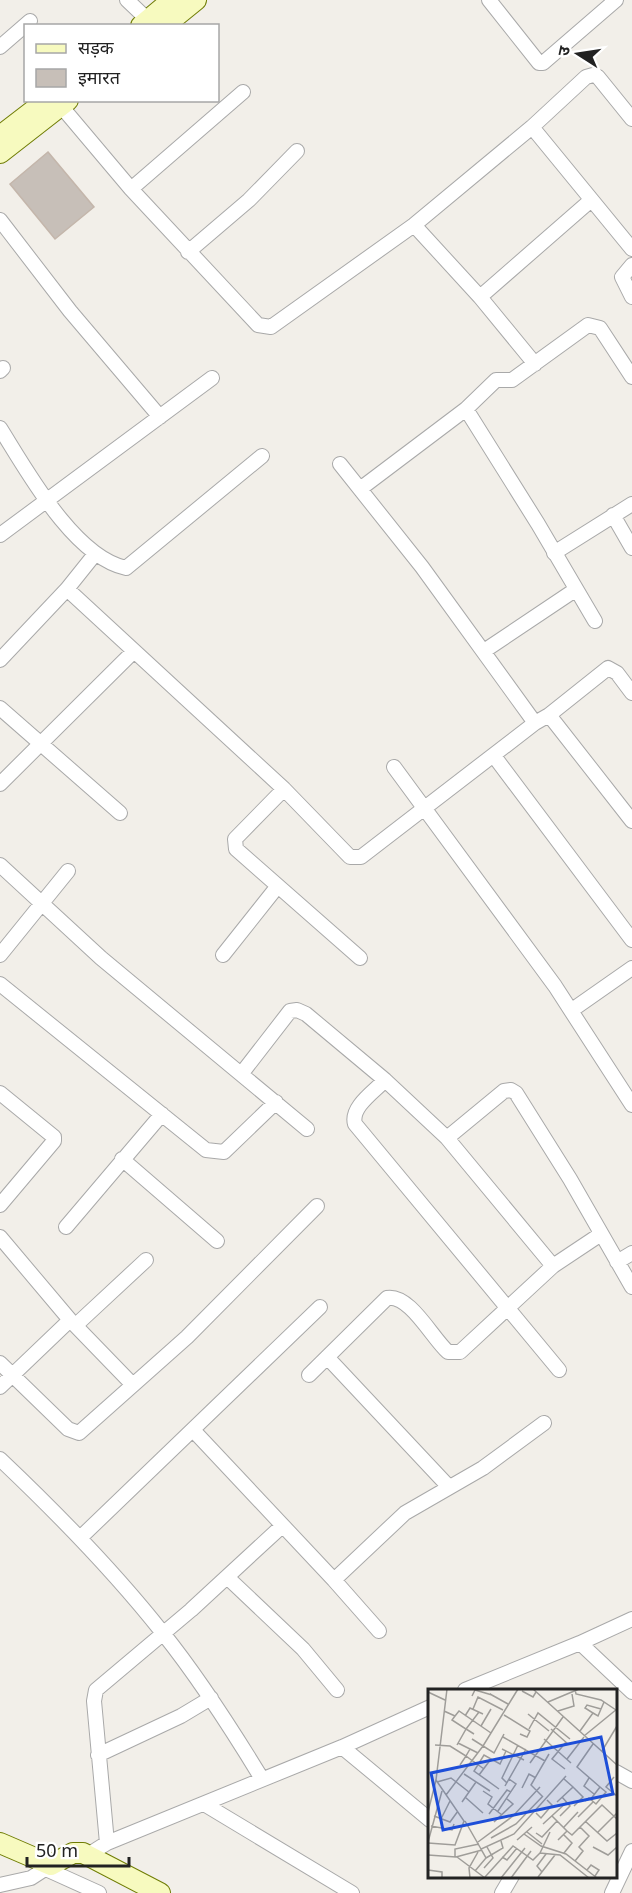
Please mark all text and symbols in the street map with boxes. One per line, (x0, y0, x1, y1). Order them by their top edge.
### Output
legend (24, 24, 219, 102)
north arrow (548, 24, 608, 84)
text: सड़क (78, 35, 115, 59)
text: उ (552, 43, 575, 58)
text: इमारत (78, 65, 121, 89)
inset map (428, 1689, 617, 1878)
scale bar (27, 1830, 129, 1868)
text: 50 m (36, 1838, 78, 1862)

